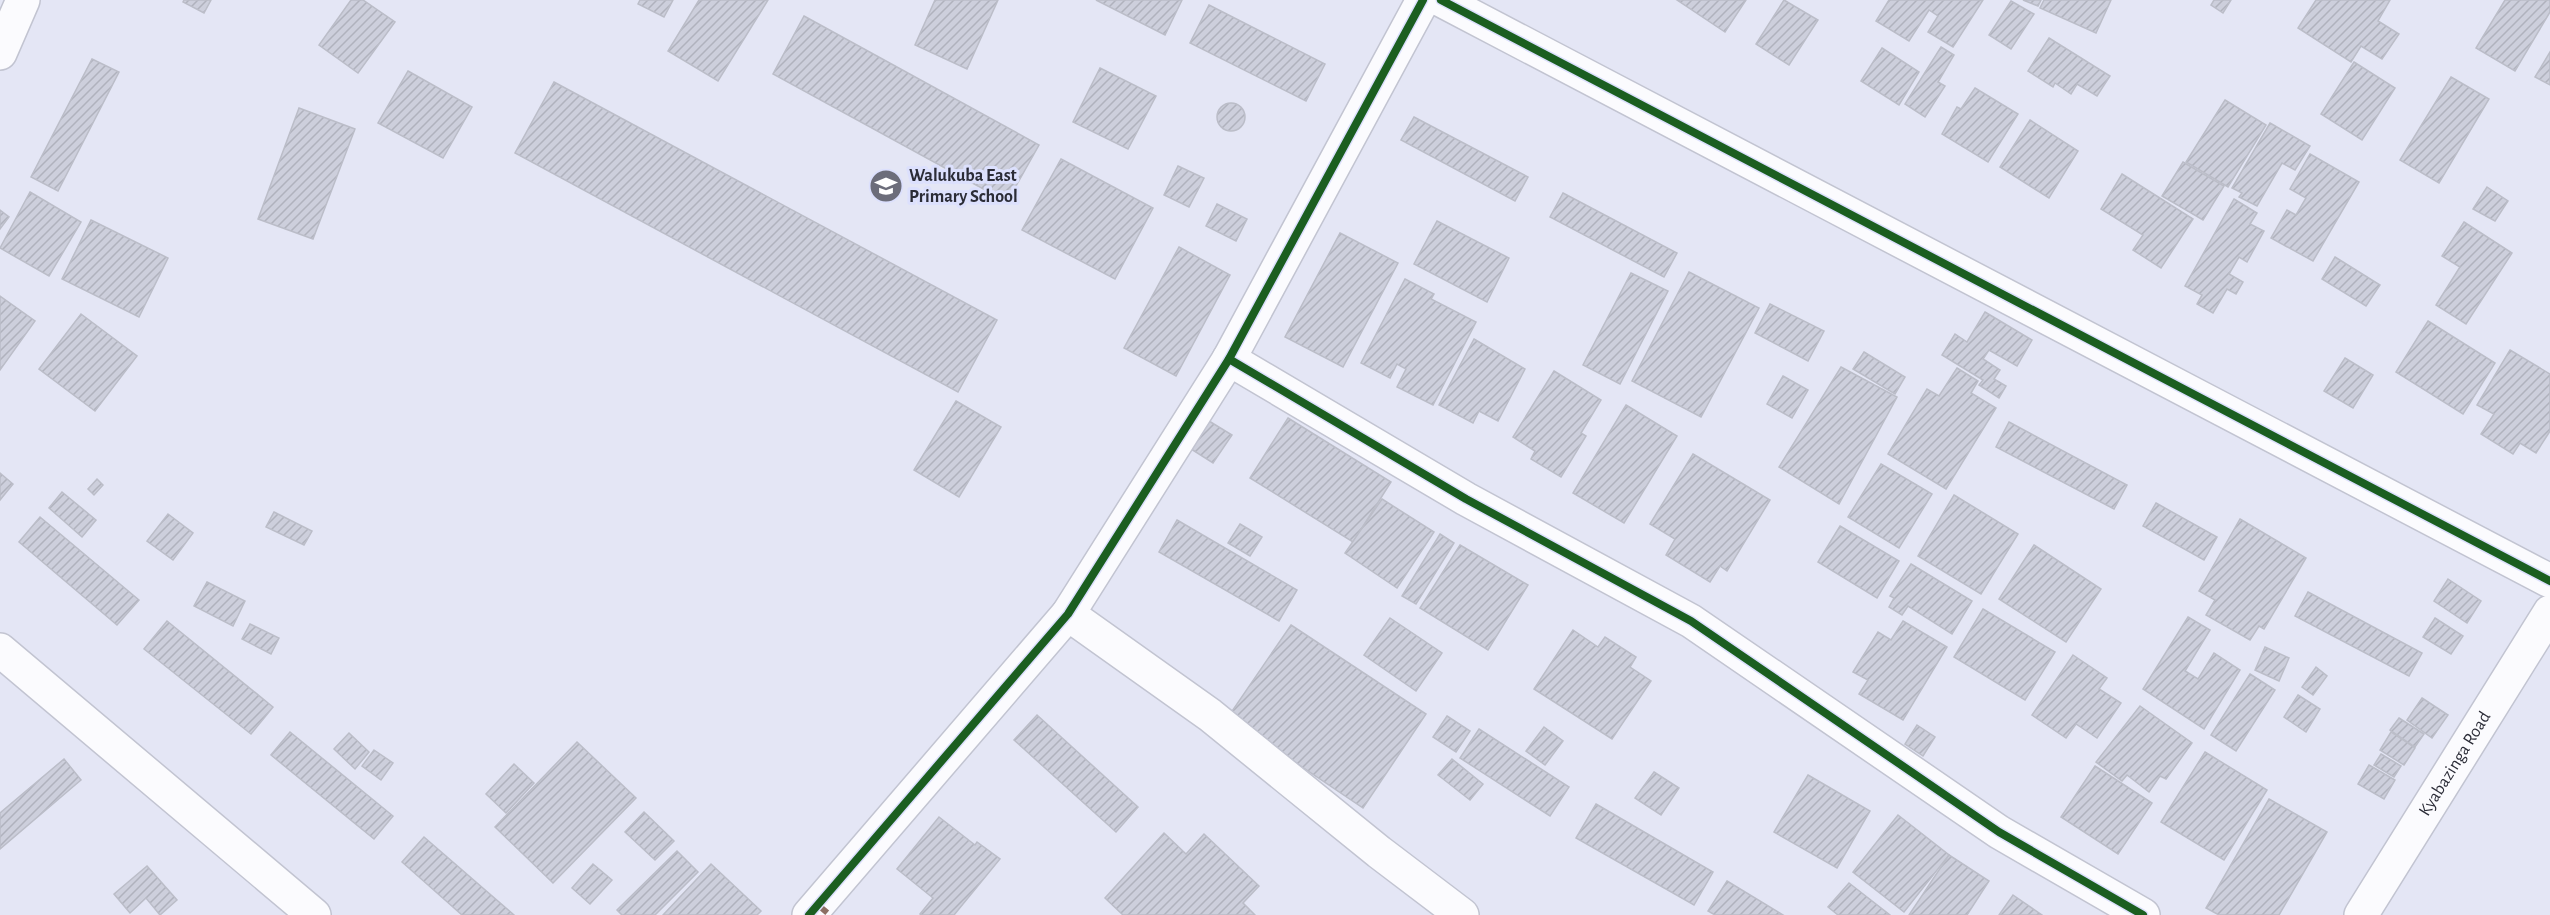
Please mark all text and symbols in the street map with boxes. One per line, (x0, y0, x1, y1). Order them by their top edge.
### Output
place label: Walukuba East Primary School (909, 167, 1018, 206)
school or university icon: Walukuba East Primary School (868, 168, 904, 204)
street label: Kyabazinga Road (2416, 709, 2494, 819)

